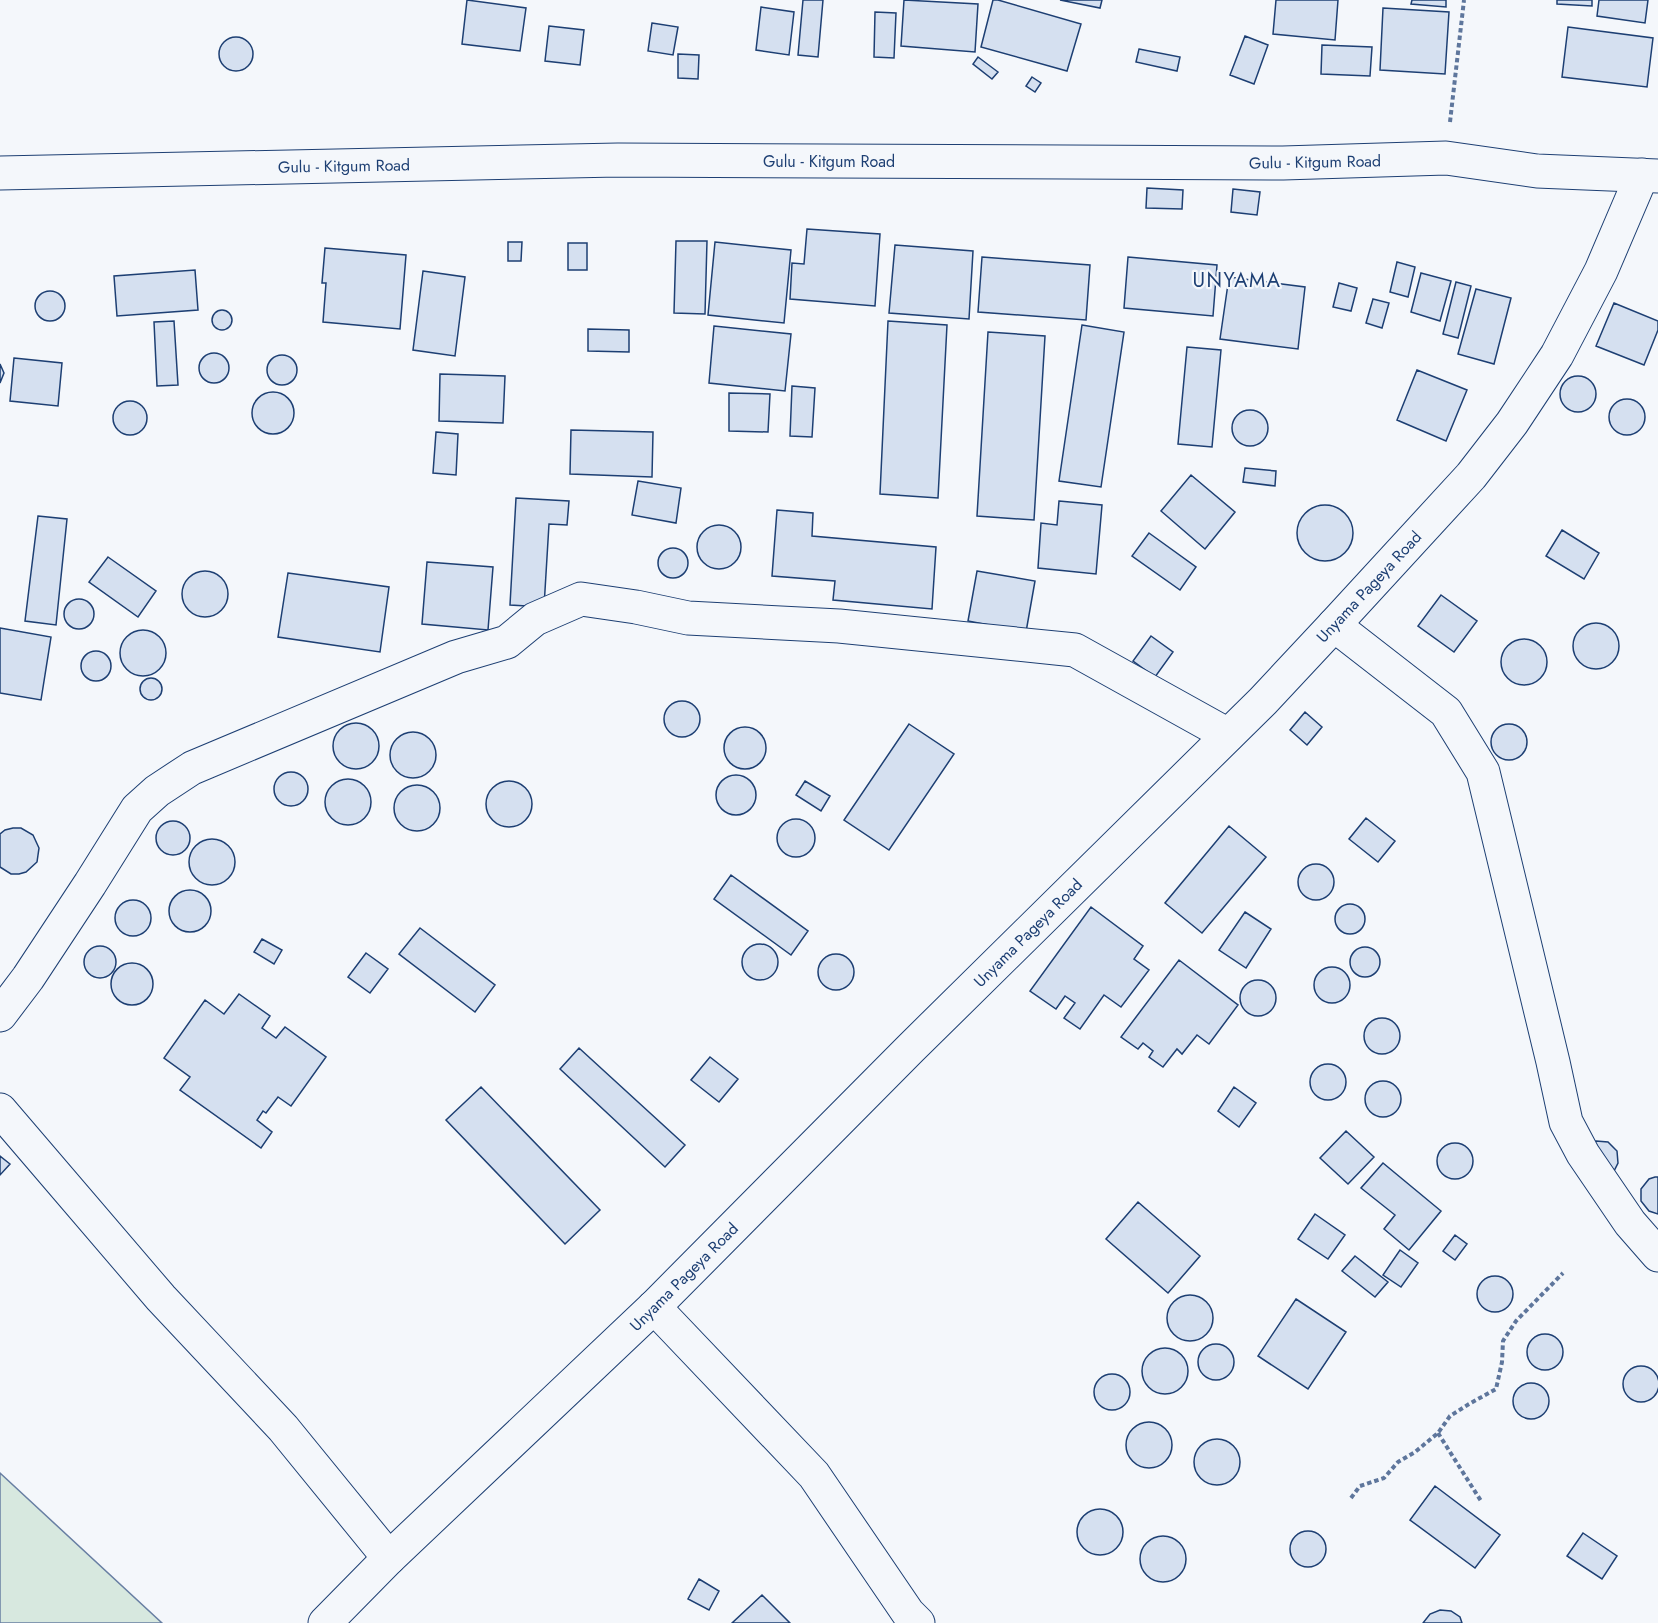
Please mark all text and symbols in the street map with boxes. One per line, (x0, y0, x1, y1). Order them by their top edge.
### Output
street label: Gulu - Kitgum Road (1249, 149, 1381, 175)
street label: Gulu - Kitgum Road (763, 150, 895, 173)
street label: Gulu - Kitgum Road (278, 153, 410, 179)
district label: UNYAMA (1193, 266, 1281, 295)
street label: Unyama Pageya Road (1311, 526, 1427, 648)
street label: Unyama Pageya Road (969, 874, 1087, 992)
street label: Unyama Pageya Road (625, 1218, 743, 1336)

